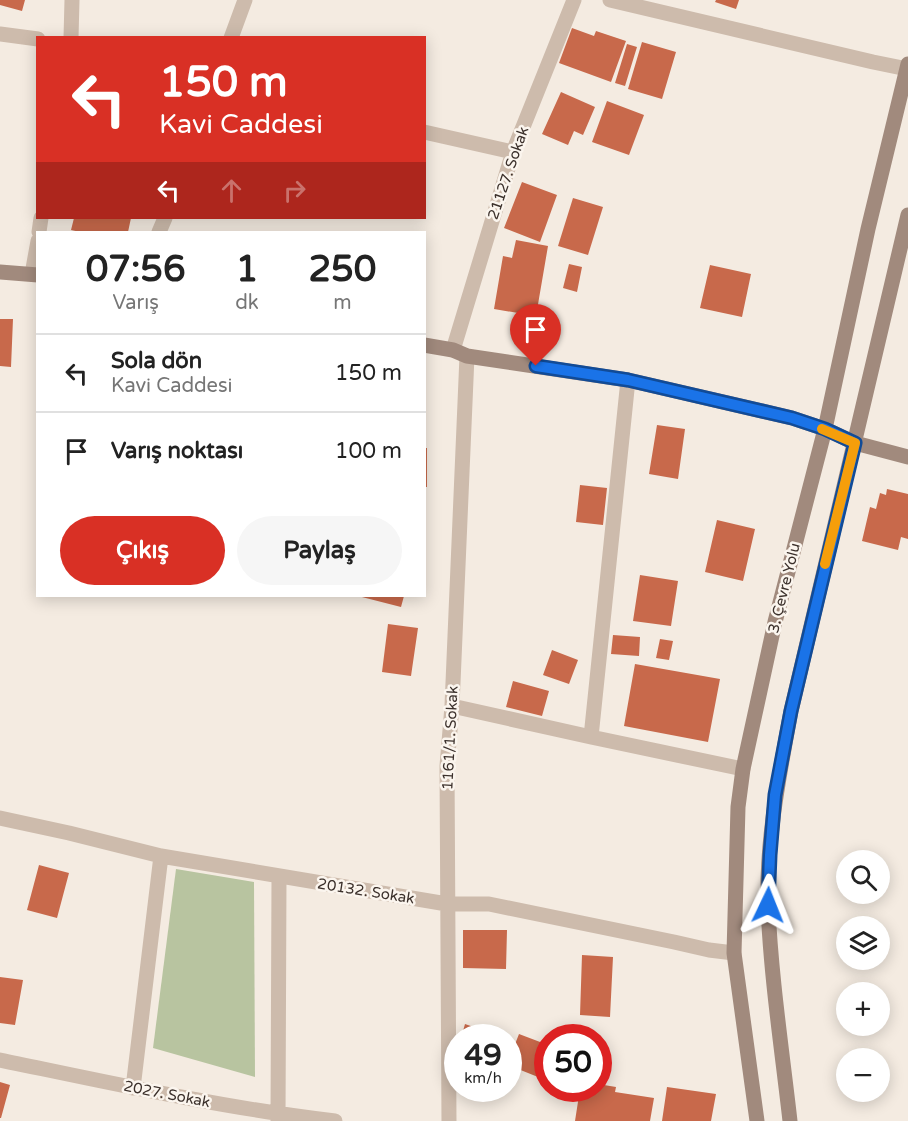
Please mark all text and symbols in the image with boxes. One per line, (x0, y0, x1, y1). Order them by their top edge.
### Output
text: 150 m (159, 57, 288, 108)
icon: left (60, 60, 138, 138)
text: Kavi Caddesi (159, 108, 323, 141)
street label: 21127. Sokak (484, 124, 532, 222)
icon: left (152, 174, 185, 207)
icon: ahead (215, 174, 248, 207)
icon: right (278, 174, 311, 207)
text: 07:56 (86, 248, 186, 291)
text: 1 (236, 248, 258, 291)
text: 250 (308, 248, 376, 291)
text: Varış (112, 291, 159, 315)
text: dk (235, 291, 259, 315)
text: m (333, 291, 352, 315)
pin (510, 304, 561, 366)
icon: arrive (519, 313, 552, 346)
text: Sola dön (111, 348, 202, 374)
icon: left (60, 357, 93, 390)
text: 150 m (335, 360, 402, 386)
text: Kavi Caddesi (111, 374, 233, 398)
icon: arrive (60, 435, 93, 468)
text: Varış noktası (111, 438, 243, 464)
text: 100 m (335, 438, 402, 464)
button: Çıkış (60, 516, 225, 585)
button: Paylaş (237, 516, 402, 585)
street label: 3. Çevre Yolu (764, 541, 804, 635)
street label: 1161/1. Sokak (438, 685, 462, 791)
map controls (836, 850, 890, 1102)
button: search (836, 850, 890, 904)
position arrow (736, 873, 800, 937)
street label: 20132. Sokak (316, 874, 416, 908)
button: layers (836, 916, 890, 970)
button: + (836, 982, 890, 1036)
speed limit sign: 50 (534, 1024, 612, 1102)
text: 49 (464, 1037, 502, 1074)
button: − (836, 1048, 890, 1102)
text: km/h (464, 1069, 502, 1087)
street label: 2027. Sokak (122, 1077, 212, 1111)

